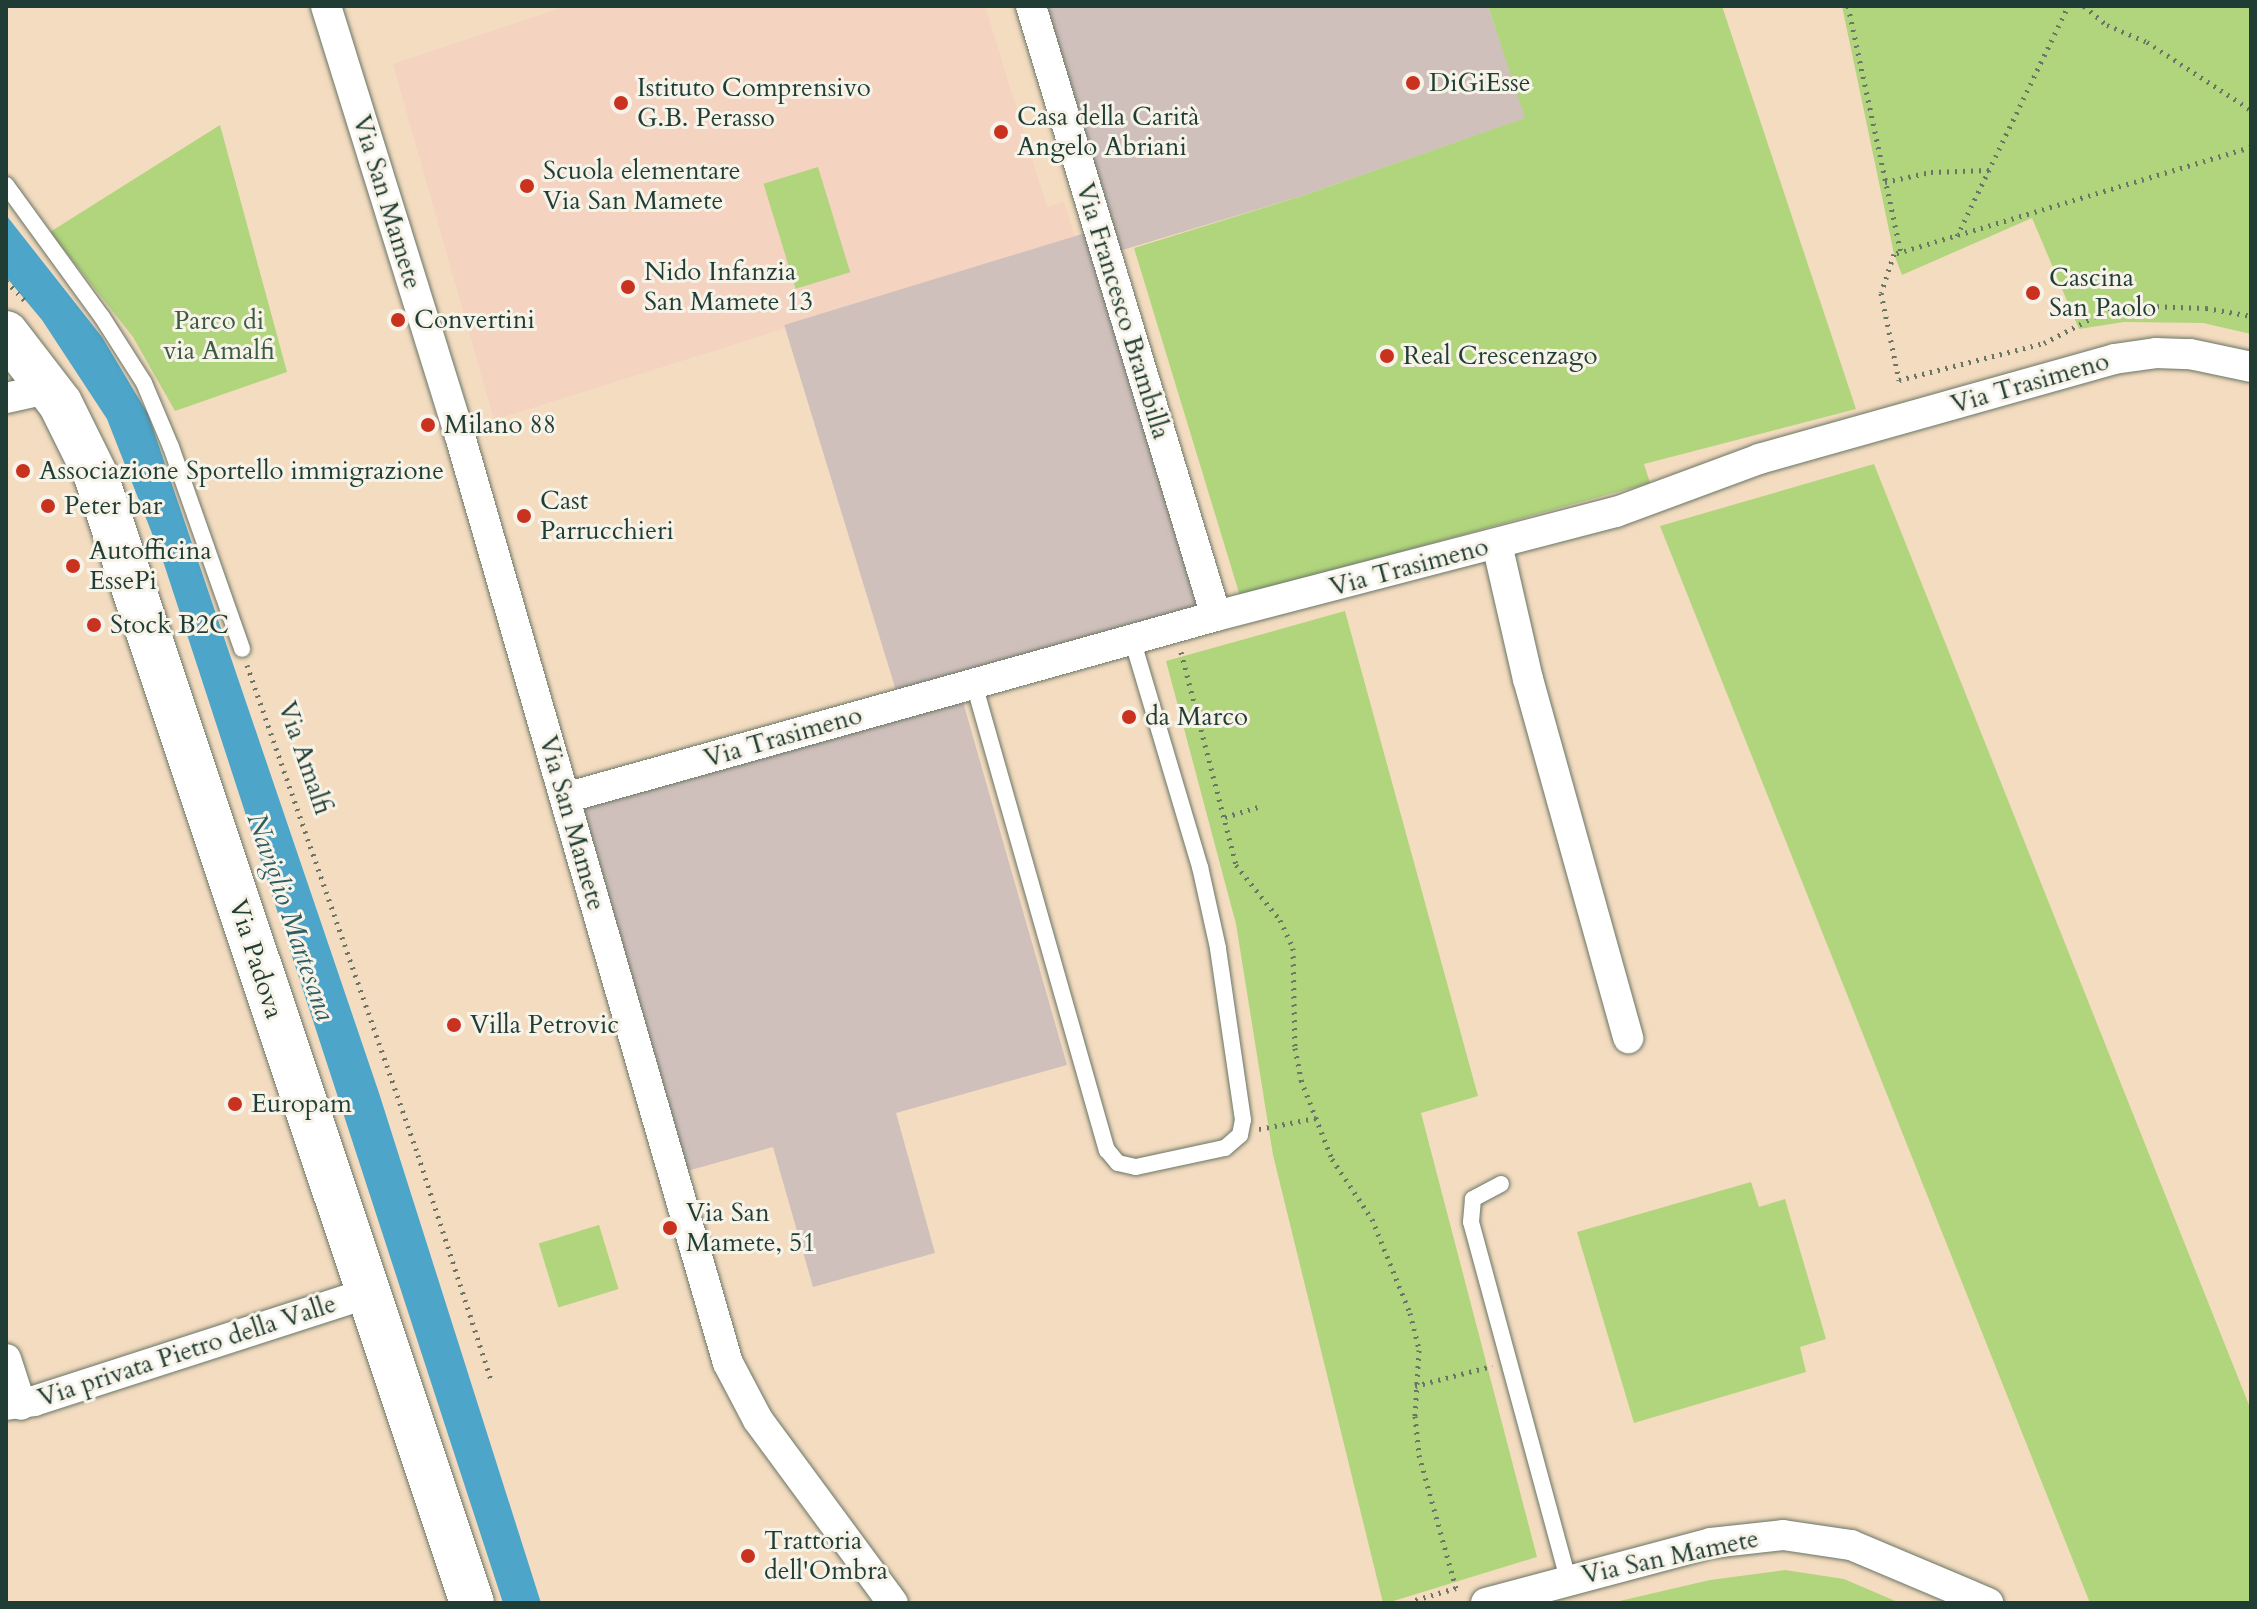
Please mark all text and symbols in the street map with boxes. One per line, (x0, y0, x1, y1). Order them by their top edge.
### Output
place label: DiGiEsse (1429, 67, 1531, 99)
place label: Istituto Comprensivo G.B. Perasso (637, 72, 871, 134)
marker: DiGiEsse (1404, 74, 1422, 92)
marker: Istituto Comprensivo G.B. Perasso (612, 94, 630, 112)
place label: Casa della Carità Angelo Abriani (1017, 101, 1199, 162)
street label: Via San Mamete (346, 111, 428, 293)
marker: Casa della Carità Angelo Abriani (992, 123, 1010, 141)
place label: Scuola elementare Via San Mamete (543, 155, 741, 216)
marker: Scuola elementare Via San Mamete (518, 177, 536, 195)
street label: Via Francesco Brambilla (1069, 179, 1177, 443)
place label: Nido Infanzia San Mamete 13 (644, 256, 813, 318)
place label: Cascina San Paolo (2049, 262, 2156, 324)
marker: Nido Infanzia San Mamete 13 (619, 278, 637, 296)
marker: Cascina San Paolo (2024, 284, 2042, 302)
place label: Convertini (414, 304, 535, 336)
park label: Parco di via Amalfi (163, 305, 275, 366)
marker: Convertini (389, 311, 407, 329)
place label: Real Crescenzago (1403, 340, 1597, 372)
street label: Via Trasimeno (1947, 346, 2113, 420)
marker: Real Crescenzago (1378, 347, 1396, 365)
place label: Milano 88 (444, 409, 556, 441)
marker: Milano 88 (419, 416, 437, 434)
place label: Associazione Sportello immigrazione (39, 455, 444, 487)
marker: Associazione Sportello immigrazione (14, 462, 32, 480)
place label: Cast Parrucchieri (540, 485, 674, 546)
place label: Peter bar (64, 490, 162, 522)
marker: Peter bar (39, 497, 57, 515)
marker: Cast Parrucchieri (515, 507, 533, 525)
street label: Via Trasimeno (1326, 531, 1492, 603)
place label: Autofficina EssePi (89, 535, 212, 596)
marker: Autofficina EssePi (64, 557, 82, 575)
place label: Stock B2C (110, 609, 229, 641)
marker: Stock B2C (85, 616, 103, 634)
street label: Via Amalfi (271, 697, 339, 819)
street label: Via Trasimeno (700, 700, 866, 774)
place label: da Marco (1145, 701, 1248, 733)
marker: da Marco (1120, 708, 1138, 726)
street label: Via San Mamete (532, 732, 612, 914)
water label: Naviglio Martesana (240, 809, 342, 1025)
street label: Via Padova (222, 895, 290, 1023)
place label: Villa Petrovic (470, 1009, 619, 1041)
marker: Villa Petrovic (445, 1016, 463, 1034)
place label: Europam (251, 1088, 352, 1120)
marker: Europam (226, 1095, 244, 1113)
place label: Via San Mamete, 51 (686, 1197, 816, 1258)
marker: Via San Mamete, 51 (661, 1219, 679, 1237)
street label: Via privata Pietro della Valle (34, 1288, 340, 1414)
street label: Via San Mamete (1579, 1523, 1761, 1591)
place label: Trattoria dell'Ombra (764, 1525, 888, 1586)
marker: Trattoria dell'Ombra (739, 1547, 757, 1565)

